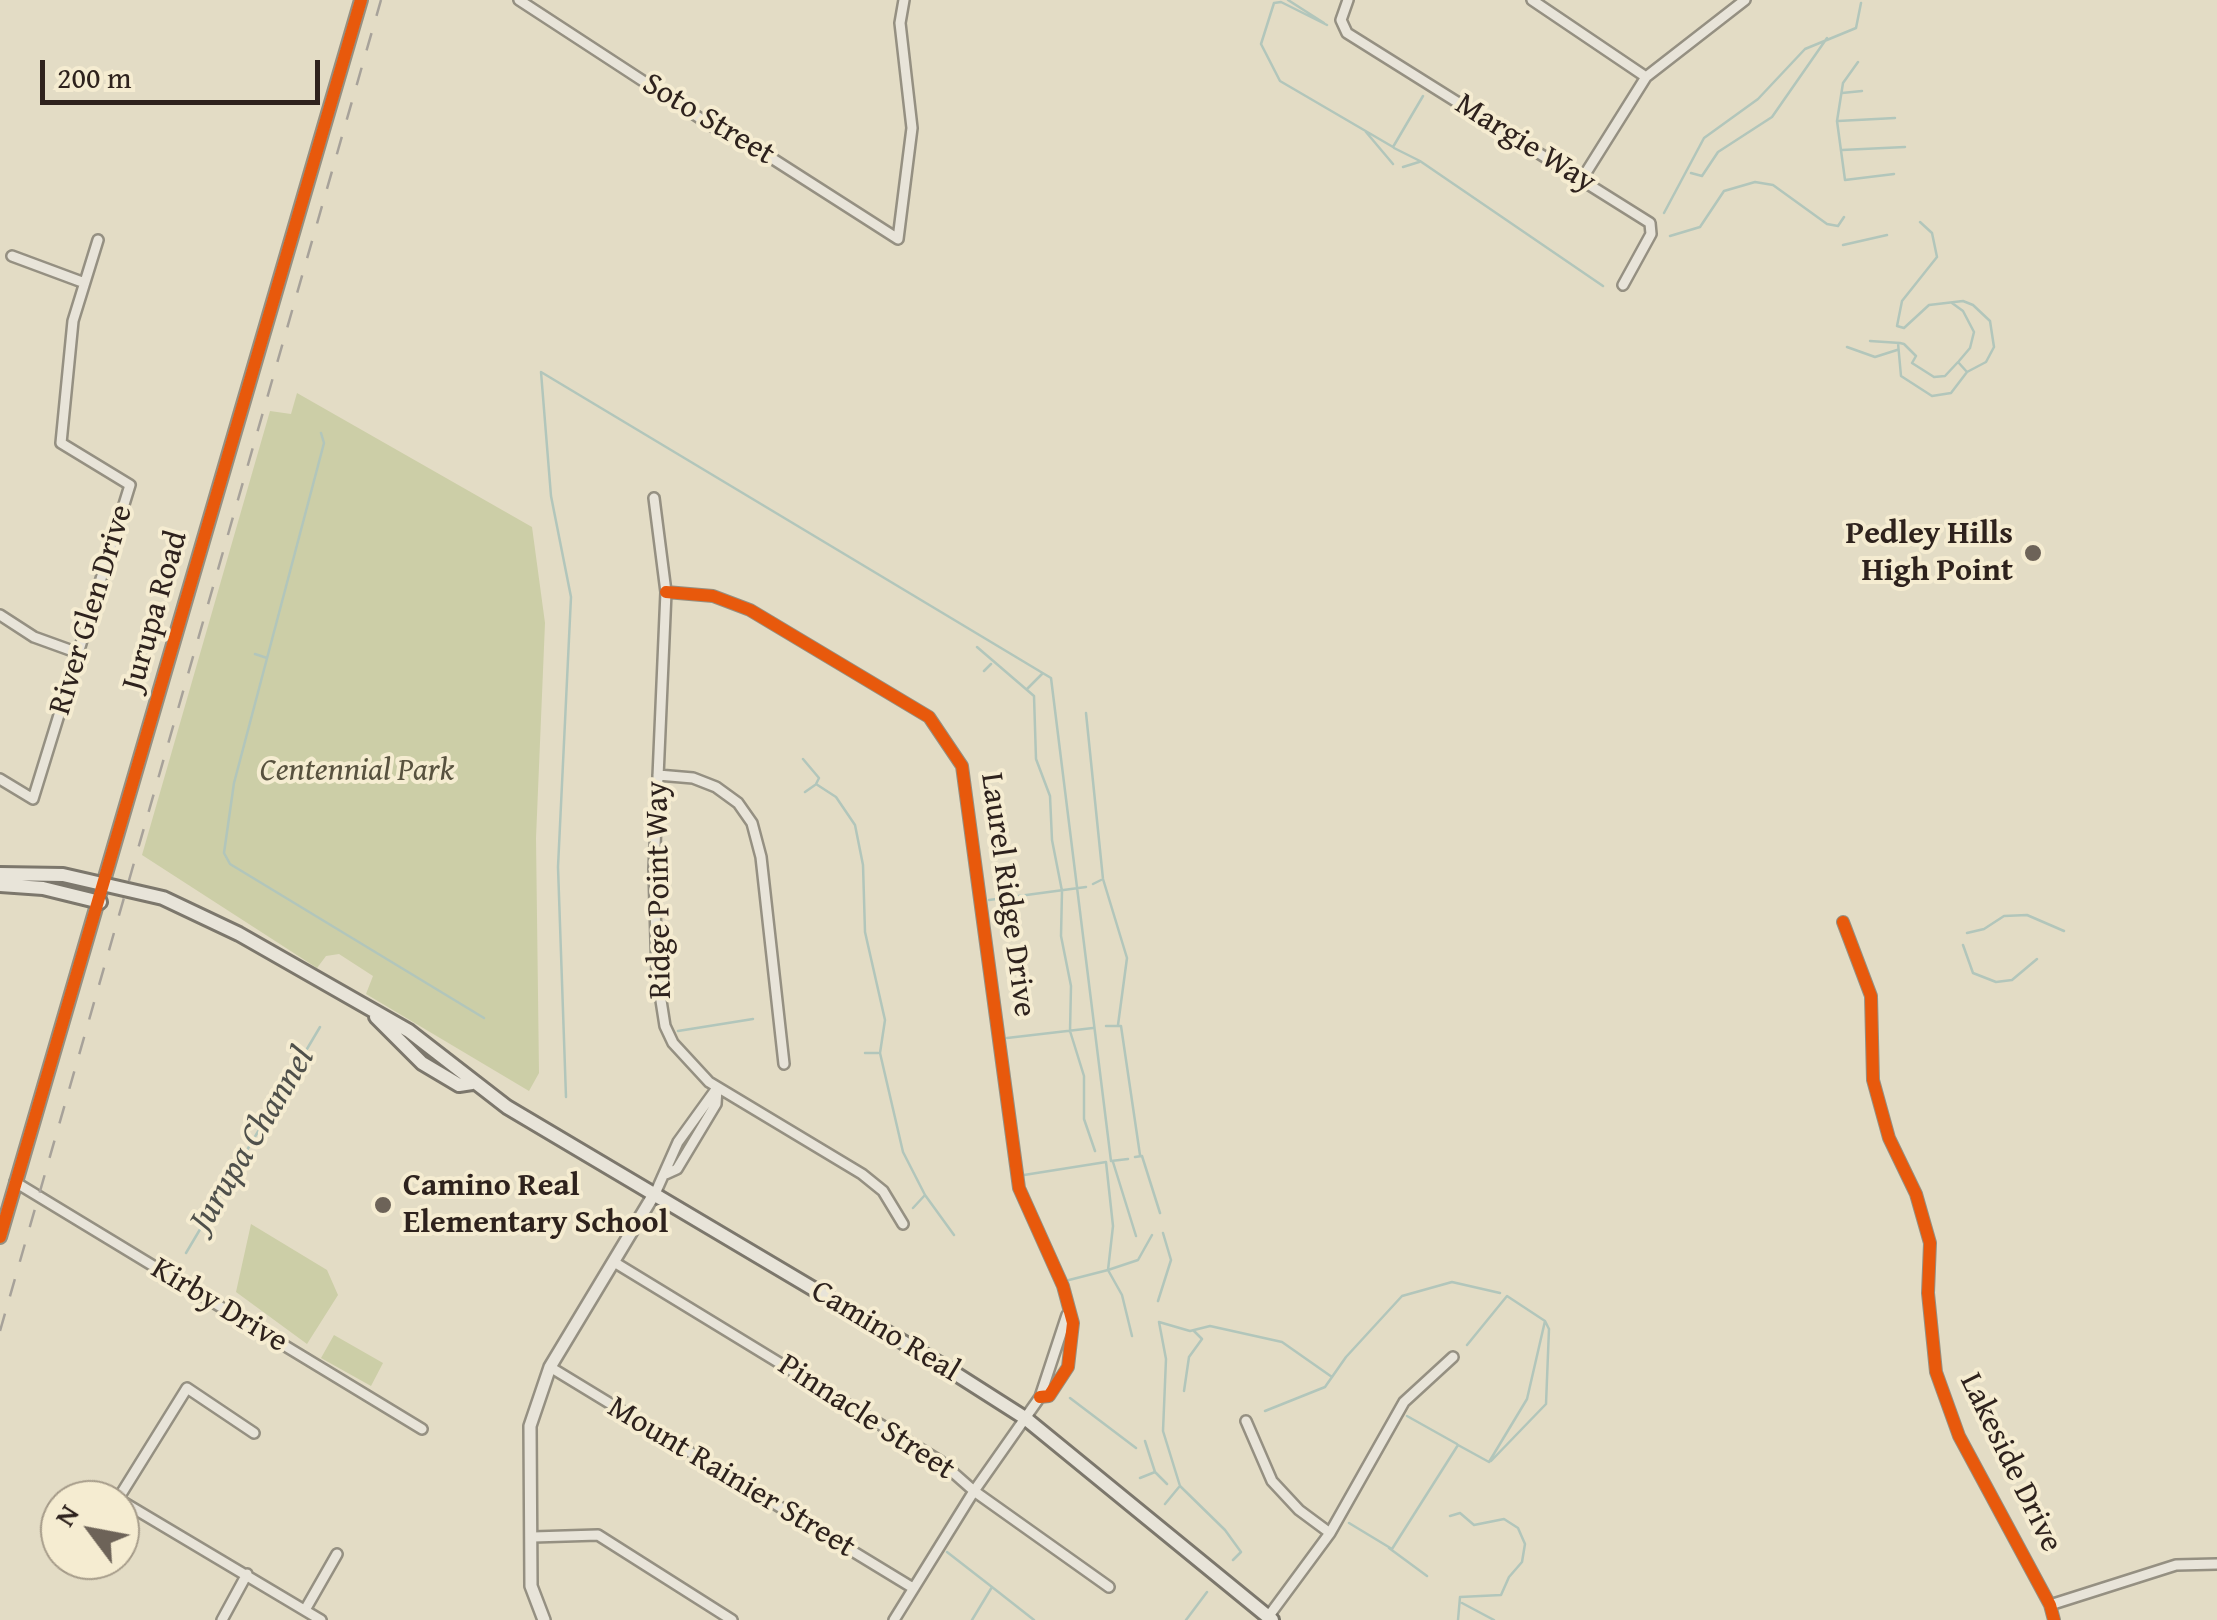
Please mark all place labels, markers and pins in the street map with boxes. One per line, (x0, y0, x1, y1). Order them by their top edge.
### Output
place label: Pedley Hills High Point (1846, 516, 2013, 591)
marker: Pedley Hills High Point (2022, 542, 2044, 564)
place label: Camino Real Elementary School (403, 1168, 668, 1243)
marker: Camino Real Elementary School (372, 1194, 394, 1216)

